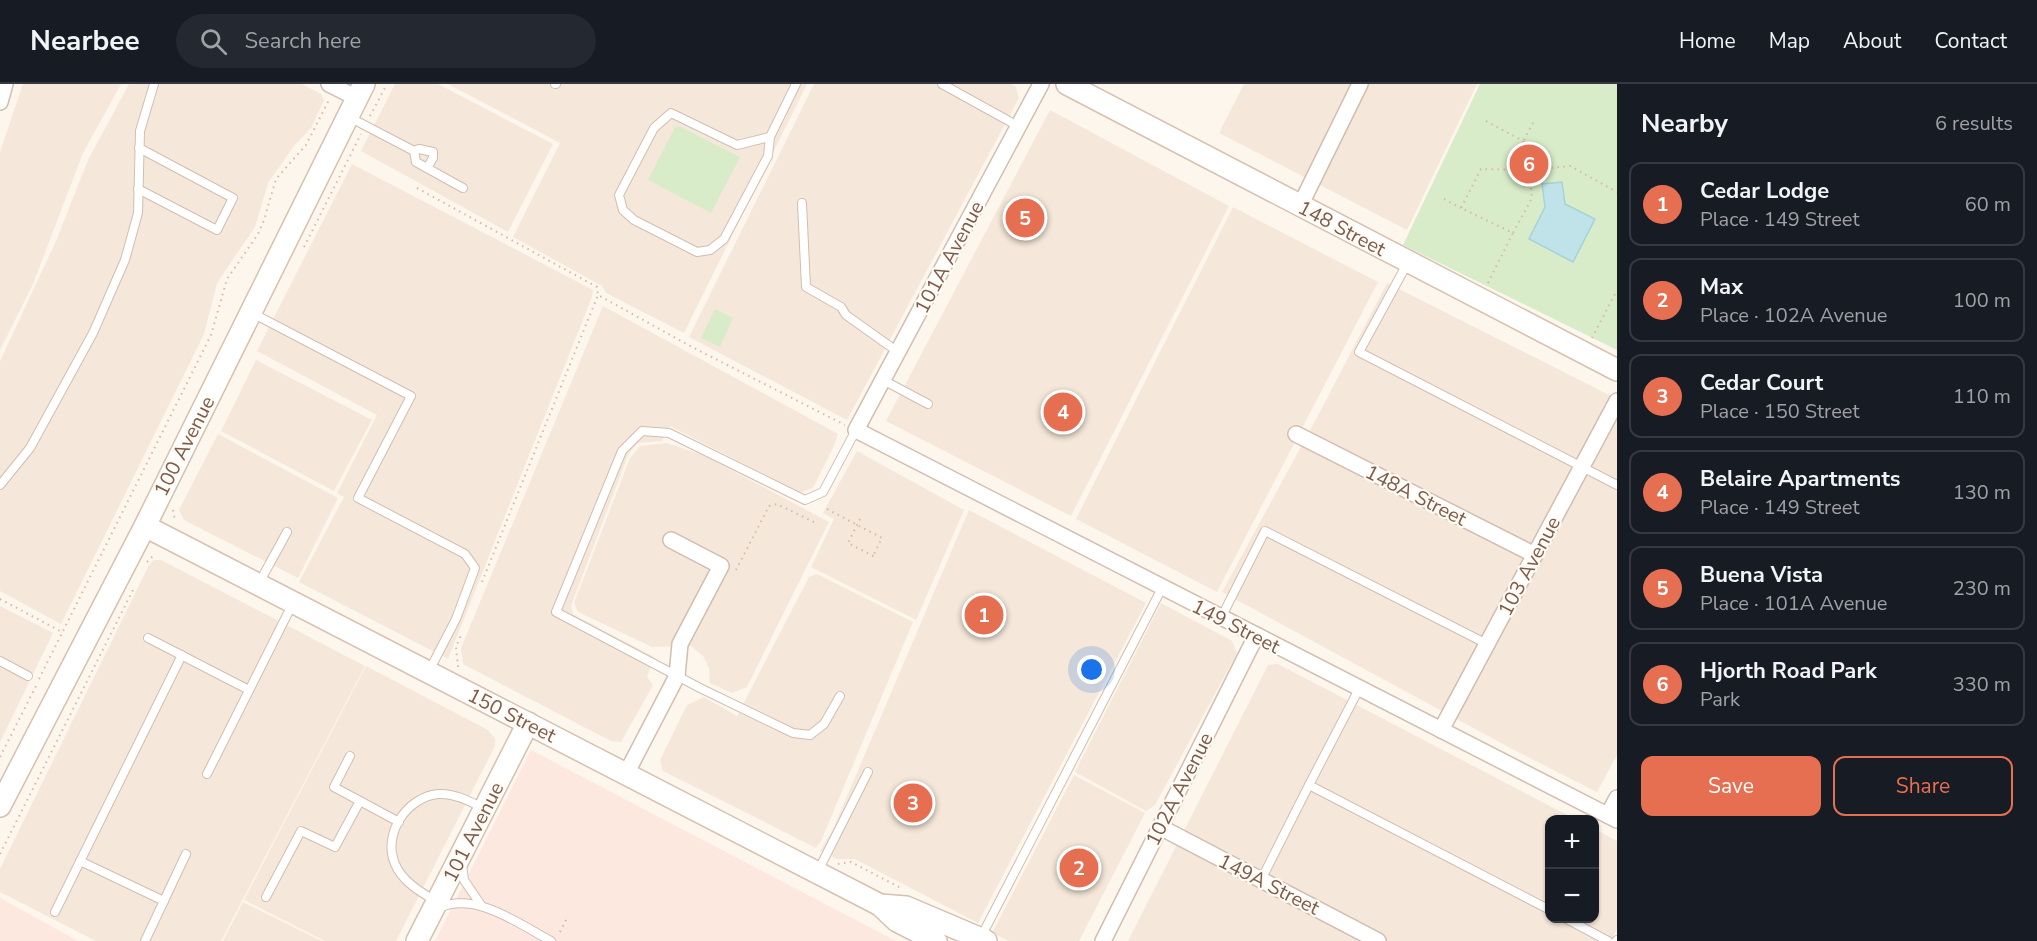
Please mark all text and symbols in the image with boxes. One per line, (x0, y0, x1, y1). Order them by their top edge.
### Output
search box (176, 14, 596, 68)
text: Nearbee (30, 22, 140, 60)
icon: search (197, 25, 230, 58)
text: Search here (245, 26, 361, 56)
text: Home (1679, 27, 1736, 55)
text: Map (1769, 27, 1810, 55)
text: About (1843, 27, 1901, 55)
text: Contact (1934, 27, 2007, 55)
text: Nearby (1641, 106, 1728, 141)
text: 6 results (1935, 110, 2013, 137)
pin: 6 (1510, 142, 1549, 187)
text: Cedar Lodge (1700, 176, 1829, 206)
text: 1 (1657, 191, 1669, 218)
text: 60 m (1965, 191, 2011, 218)
street label: 148 Street (1293, 194, 1391, 263)
street label: 101A Avenue (908, 196, 990, 318)
pin: 5 (1006, 196, 1044, 240)
text: Place · 149 Street (1700, 206, 1859, 233)
text: Max (1700, 272, 1743, 302)
text: 2 (1657, 287, 1669, 314)
text: 100 m (1953, 287, 2011, 314)
text: Place · 102A Avenue (1700, 302, 1888, 329)
text: Cedar Court (1700, 368, 1823, 398)
text: 3 (1657, 383, 1669, 410)
text: 110 m (1953, 383, 2011, 410)
pin: 4 (1044, 390, 1082, 434)
street label: 100 Avenue (148, 391, 221, 501)
text: Place · 150 Street (1700, 398, 1859, 425)
street label: 148A Street (1361, 458, 1472, 533)
text: Belaire Apartments (1700, 464, 1901, 494)
text: 4 (1657, 479, 1669, 506)
text: 130 m (1953, 479, 2011, 506)
text: Place · 149 Street (1700, 494, 1859, 521)
street label: 103 Avenue (1492, 512, 1567, 621)
text: Buena Vista (1700, 560, 1823, 590)
text: 5 (1657, 575, 1669, 602)
text: 230 m (1953, 575, 2011, 602)
text: Place · 101A Avenue (1700, 590, 1888, 617)
pin: 1 (964, 592, 1004, 638)
street label: 149 Street (1187, 593, 1285, 661)
your location (1077, 655, 1106, 684)
text: Hjorth Road Park (1700, 656, 1877, 686)
text: 6 (1657, 671, 1669, 698)
text: 330 m (1953, 671, 2011, 698)
street label: 150 Street (463, 682, 561, 750)
text: Park (1700, 686, 1740, 713)
street label: 102A Avenue (1139, 728, 1220, 851)
button: Save (1641, 756, 1821, 816)
button: Share (1833, 756, 2013, 816)
street label: 101 Avenue (437, 777, 510, 887)
pin: 3 (894, 780, 932, 826)
map controls (1545, 815, 1599, 923)
button: + (1545, 815, 1599, 869)
pin: 2 (1060, 846, 1098, 890)
street label: 149A Street (1214, 847, 1325, 922)
button: − (1545, 869, 1599, 923)

